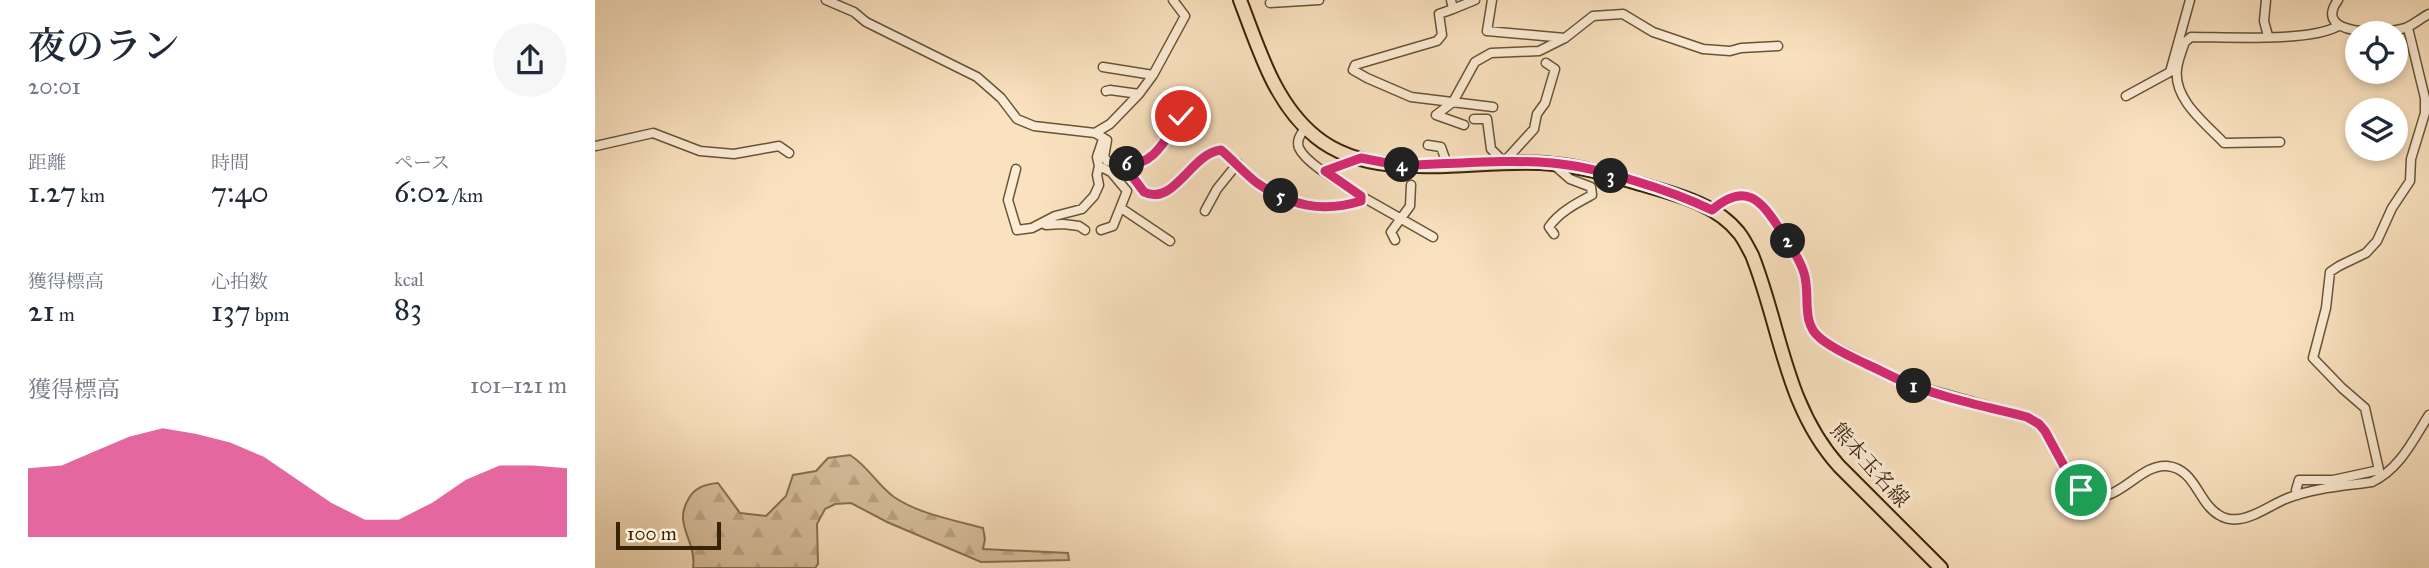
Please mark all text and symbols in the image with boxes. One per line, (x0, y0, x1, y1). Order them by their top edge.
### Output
map controls (2345, 21, 2408, 161)
button: locate (2345, 21, 2408, 84)
text: 夜のラン (28, 23, 180, 69)
button: share (493, 23, 567, 97)
text: 20:01 (28, 72, 81, 100)
pin (1151, 86, 1211, 146)
icon: check (1162, 97, 1200, 135)
button: layers (2345, 98, 2408, 161)
pin: 6 (1109, 146, 1145, 182)
pin: 4 (1385, 148, 1419, 182)
text: 距離 (28, 151, 66, 174)
text: 時間 (211, 151, 249, 174)
text: ペース (394, 151, 450, 174)
text: 6 (1122, 152, 1131, 175)
text: 4 (1396, 153, 1407, 176)
pin: 3 (1593, 158, 1629, 194)
text: 3 (1607, 164, 1614, 187)
text: 1.27 (28, 174, 76, 210)
text: 7:40 (211, 174, 269, 210)
text: 6:02 (394, 174, 449, 210)
pin: 5 (1263, 178, 1299, 214)
text: km (76, 184, 105, 207)
text: /km (449, 184, 483, 207)
text: 5 (1276, 184, 1285, 207)
pin: 2 (1771, 224, 1805, 258)
text: 2 (1783, 229, 1792, 252)
text: kcal (394, 268, 424, 291)
text: 獲得標高 (28, 270, 104, 293)
text: 心拍数 (211, 270, 268, 293)
text: 83 (394, 291, 422, 327)
text: 21 (28, 293, 55, 329)
text: 137 (211, 293, 251, 329)
text: m (55, 303, 75, 326)
text: bpm (251, 303, 290, 326)
pin: 1 (1897, 368, 1931, 404)
text: 101–121 m (470, 371, 567, 399)
text: 1 (1910, 374, 1917, 397)
text: 獲得標高 (28, 375, 120, 403)
street label: 熊本玉名線 (1825, 417, 1915, 513)
pin (2051, 460, 2111, 520)
icon: arrive (2062, 471, 2100, 509)
scale bar (616, 519, 721, 551)
text: 100 m (627, 522, 677, 545)

